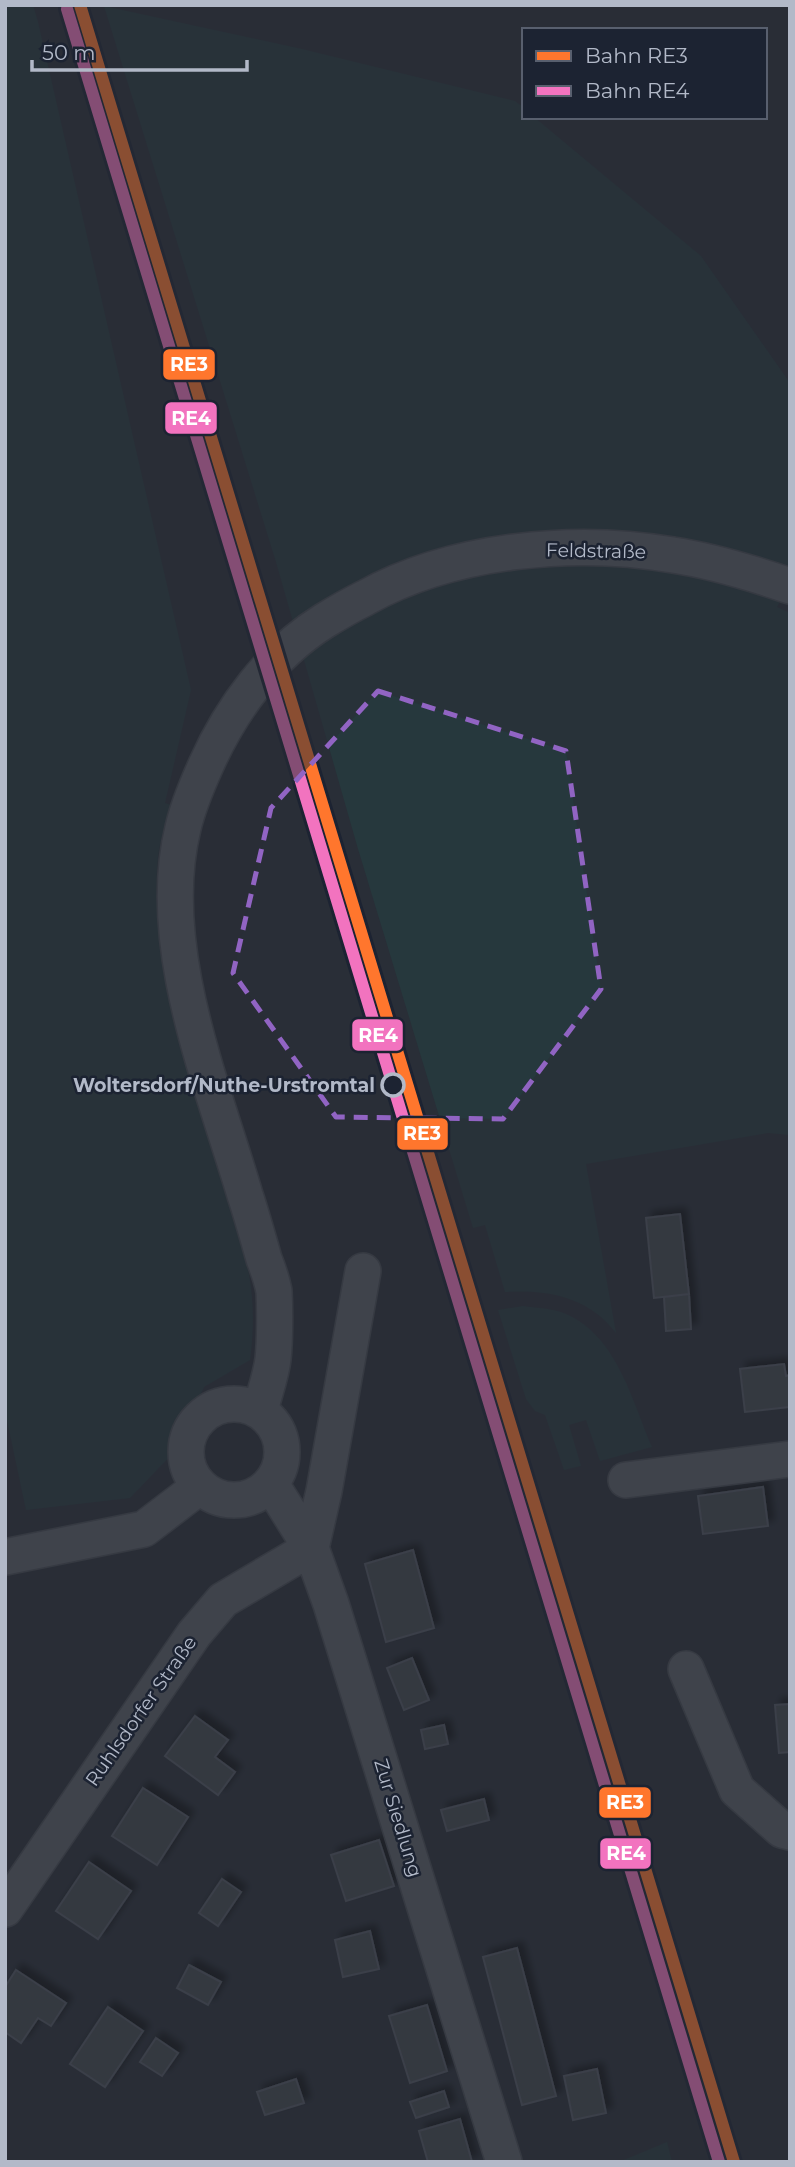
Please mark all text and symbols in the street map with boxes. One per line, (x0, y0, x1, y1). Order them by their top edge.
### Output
scale bar (32, 28, 247, 72)
legend (522, 28, 767, 119)
text: 50 m (42, 40, 96, 65)
text: Bahn RE3 (585, 43, 688, 68)
text: Bahn RE4 (585, 78, 690, 103)
line badge: RE3 (162, 348, 216, 381)
text: RE3 (170, 353, 208, 376)
line badge: RE4 (164, 401, 218, 435)
text: RE4 (171, 407, 211, 430)
street label: Feldstraße (546, 539, 646, 563)
line badge: RE4 (351, 1018, 404, 1052)
text: RE4 (358, 1024, 398, 1047)
marker: Woltersdorf/Nuthe-Urstromtal (381, 1073, 405, 1097)
place label: Woltersdorf/Nuthe-Urstromtal (73, 1074, 375, 1097)
line badge: RE3 (396, 1117, 449, 1151)
text: RE3 (403, 1122, 441, 1145)
street label: Ruhlsdorfer Straße (80, 1631, 202, 1791)
street label: Zur Siedlung (369, 1756, 427, 1880)
line badge: RE3 (598, 1786, 652, 1819)
text: RE3 (606, 1791, 644, 1814)
line badge: RE4 (599, 1837, 652, 1870)
text: RE4 (606, 1842, 646, 1865)

